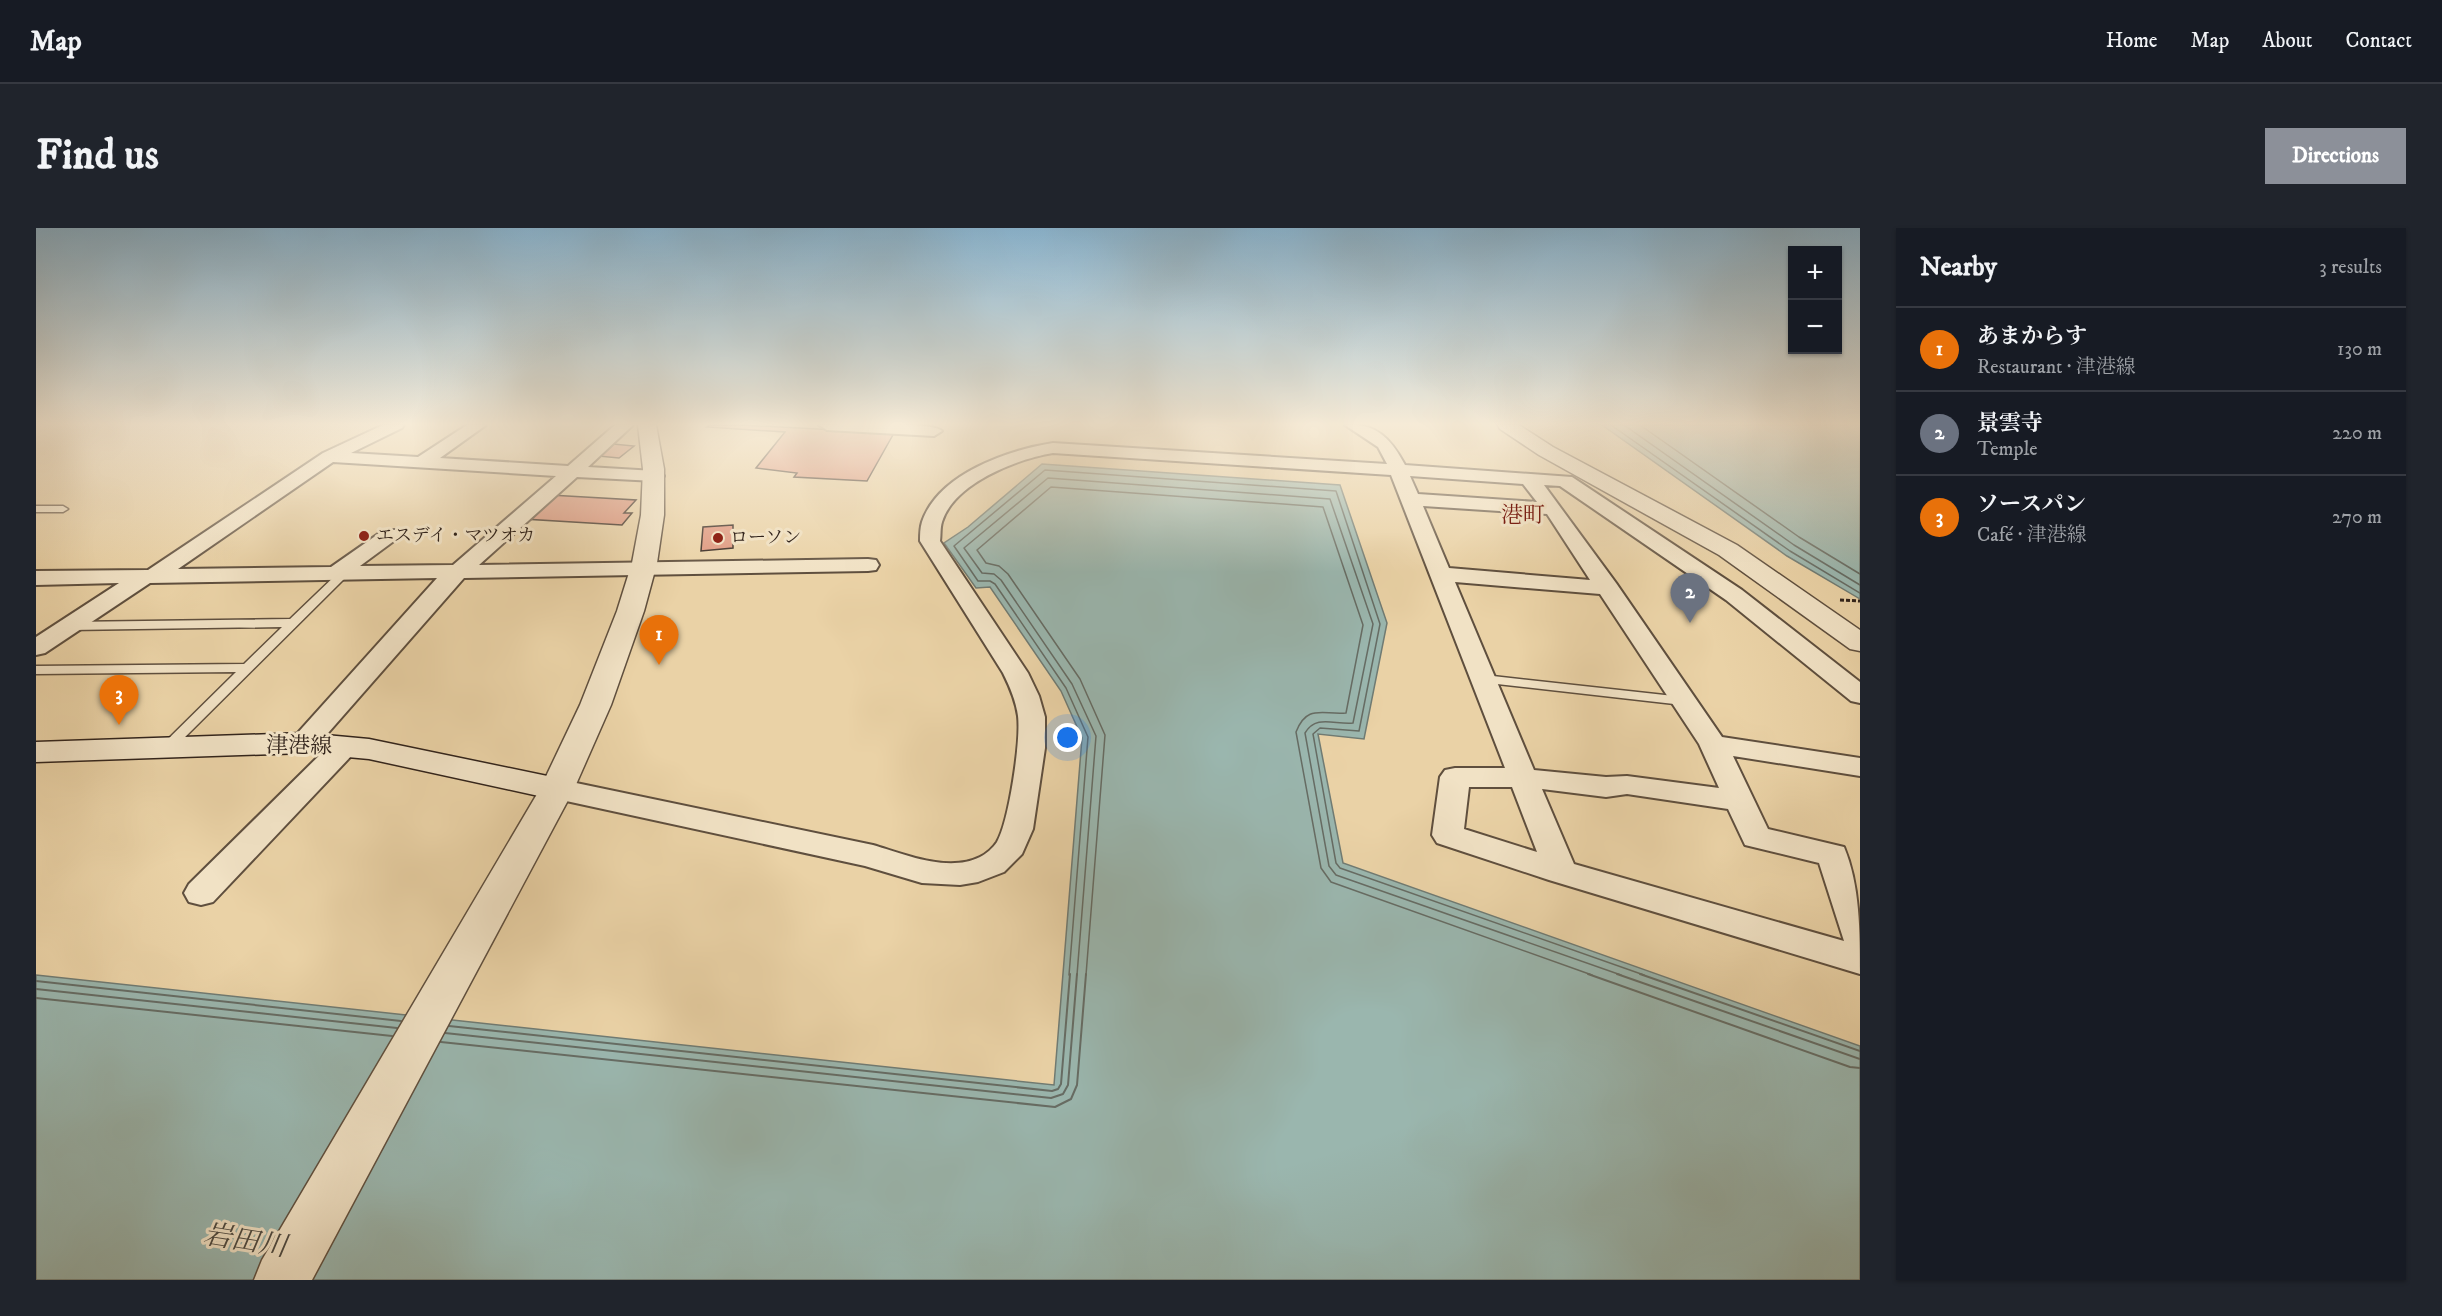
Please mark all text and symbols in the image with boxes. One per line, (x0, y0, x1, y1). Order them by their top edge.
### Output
text: Map (30, 24, 82, 59)
text: Home (2106, 28, 2158, 54)
text: Map (2191, 28, 2229, 54)
text: About (2262, 28, 2313, 54)
text: Contact (2346, 28, 2412, 54)
button: Directions (2265, 128, 2406, 184)
text: Find us (36, 130, 159, 182)
map controls (1788, 246, 1842, 354)
button: + (1788, 246, 1842, 300)
text: Nearby (1920, 251, 1997, 284)
text: 3 results (2319, 255, 2382, 280)
button: − (1788, 300, 1842, 354)
text: あまからす (1977, 323, 2087, 350)
text: 1 (1936, 337, 1943, 362)
text: 130 m (2337, 337, 2382, 362)
text: Restaurant · 津港線 (1977, 355, 2136, 380)
text: 景雲寺 (1977, 410, 2043, 437)
text: 2 (1935, 421, 1944, 446)
text: 220 m (2332, 421, 2382, 446)
text: Temple (1977, 437, 2038, 462)
text: ソースパン (1977, 491, 2086, 518)
district label: 港町 (1501, 502, 1545, 529)
text: 3 (1936, 505, 1943, 530)
text: 270 m (2332, 505, 2382, 530)
text: Café · 津港線 (1977, 523, 2087, 548)
place label: エスデイ・マツオカ (376, 525, 535, 547)
place label: ローソン (730, 527, 801, 549)
marker: エスデイ・マツオカ (357, 529, 371, 543)
marker: ローソン (711, 531, 725, 545)
pin: 2 (1670, 574, 1710, 623)
pin: 1 (640, 616, 678, 665)
pin: 3 (100, 676, 139, 725)
your location (1053, 723, 1082, 752)
street label: 津港線 (266, 732, 332, 760)
water label: 岩田川 (201, 1217, 292, 1265)

